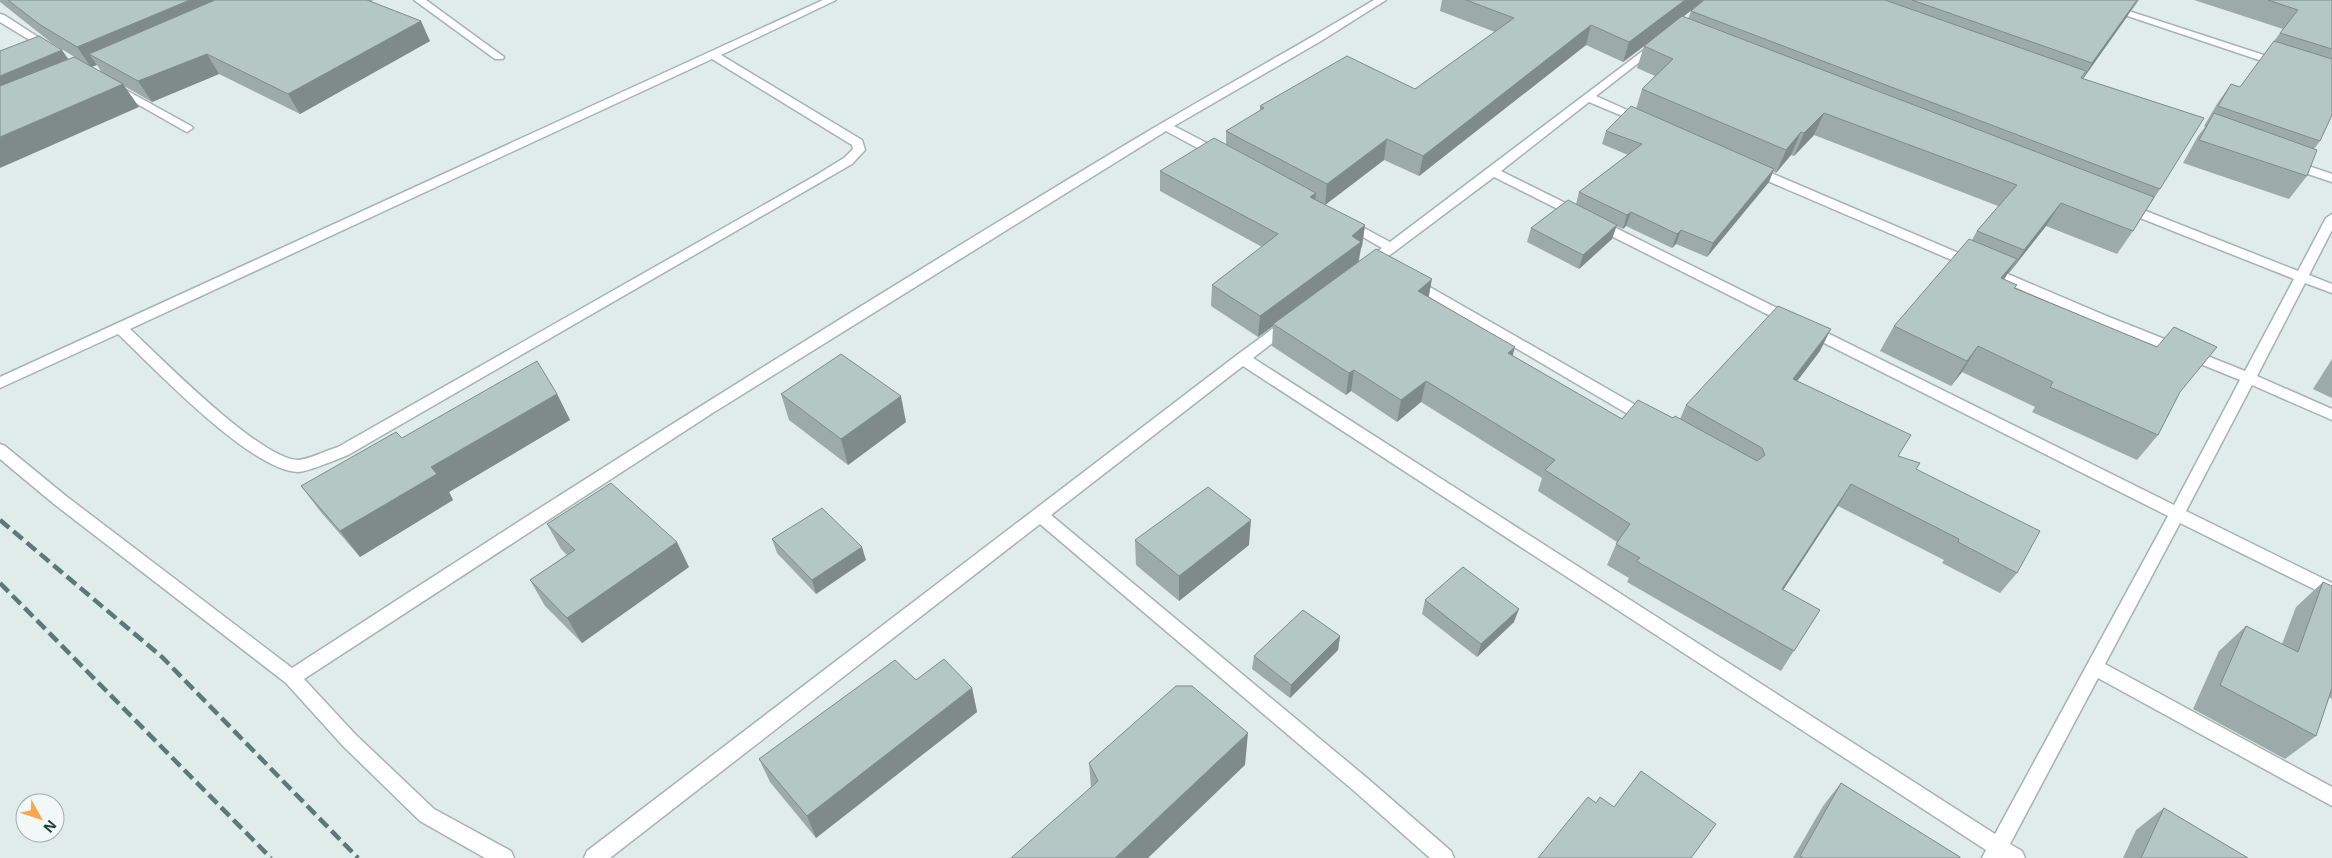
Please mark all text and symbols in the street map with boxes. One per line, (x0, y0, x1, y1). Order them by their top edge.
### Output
north arrow (15, 793, 65, 843)
text: N (39, 816, 61, 837)

